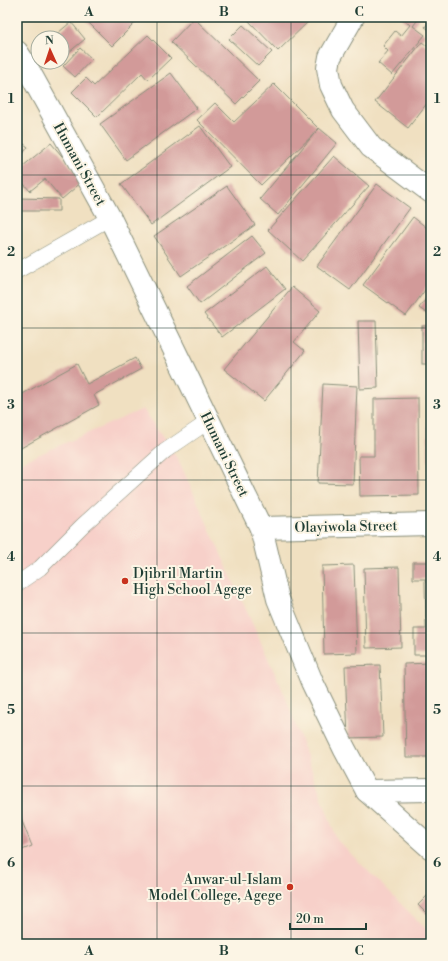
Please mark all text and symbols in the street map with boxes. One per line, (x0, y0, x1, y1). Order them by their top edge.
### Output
text: A (83, 4, 94, 20)
text: B (219, 4, 229, 20)
text: C (354, 4, 364, 20)
north arrow (30, 30, 70, 70)
text: N (45, 34, 55, 48)
text: 1 (8, 91, 15, 107)
text: 1 (434, 91, 441, 107)
street label: Humani Street (49, 120, 109, 209)
text: 2 (7, 244, 15, 260)
text: 2 (433, 244, 441, 260)
text: 3 (7, 397, 15, 413)
text: 3 (433, 397, 441, 413)
street label: Humani Street (196, 409, 252, 500)
street label: Olayiwola Street (294, 517, 398, 537)
text: 4 (7, 549, 16, 565)
text: 4 (433, 549, 442, 565)
place label: Djibril Martin High School Agege (133, 565, 252, 599)
marker: Djibril Martin High School Agege (120, 576, 130, 586)
text: 5 (7, 702, 15, 718)
text: 5 (433, 702, 441, 718)
text: 6 (7, 855, 15, 871)
text: 6 (433, 855, 441, 871)
place label: Anwar-ul-Islam Model College, Agege (148, 871, 282, 905)
marker: Anwar-ul-Islam Model College, Agege (285, 882, 295, 892)
scale bar (290, 905, 366, 931)
text: 20 m (296, 912, 324, 927)
text: A (83, 943, 94, 959)
text: B (219, 943, 229, 959)
text: C (354, 943, 364, 959)

